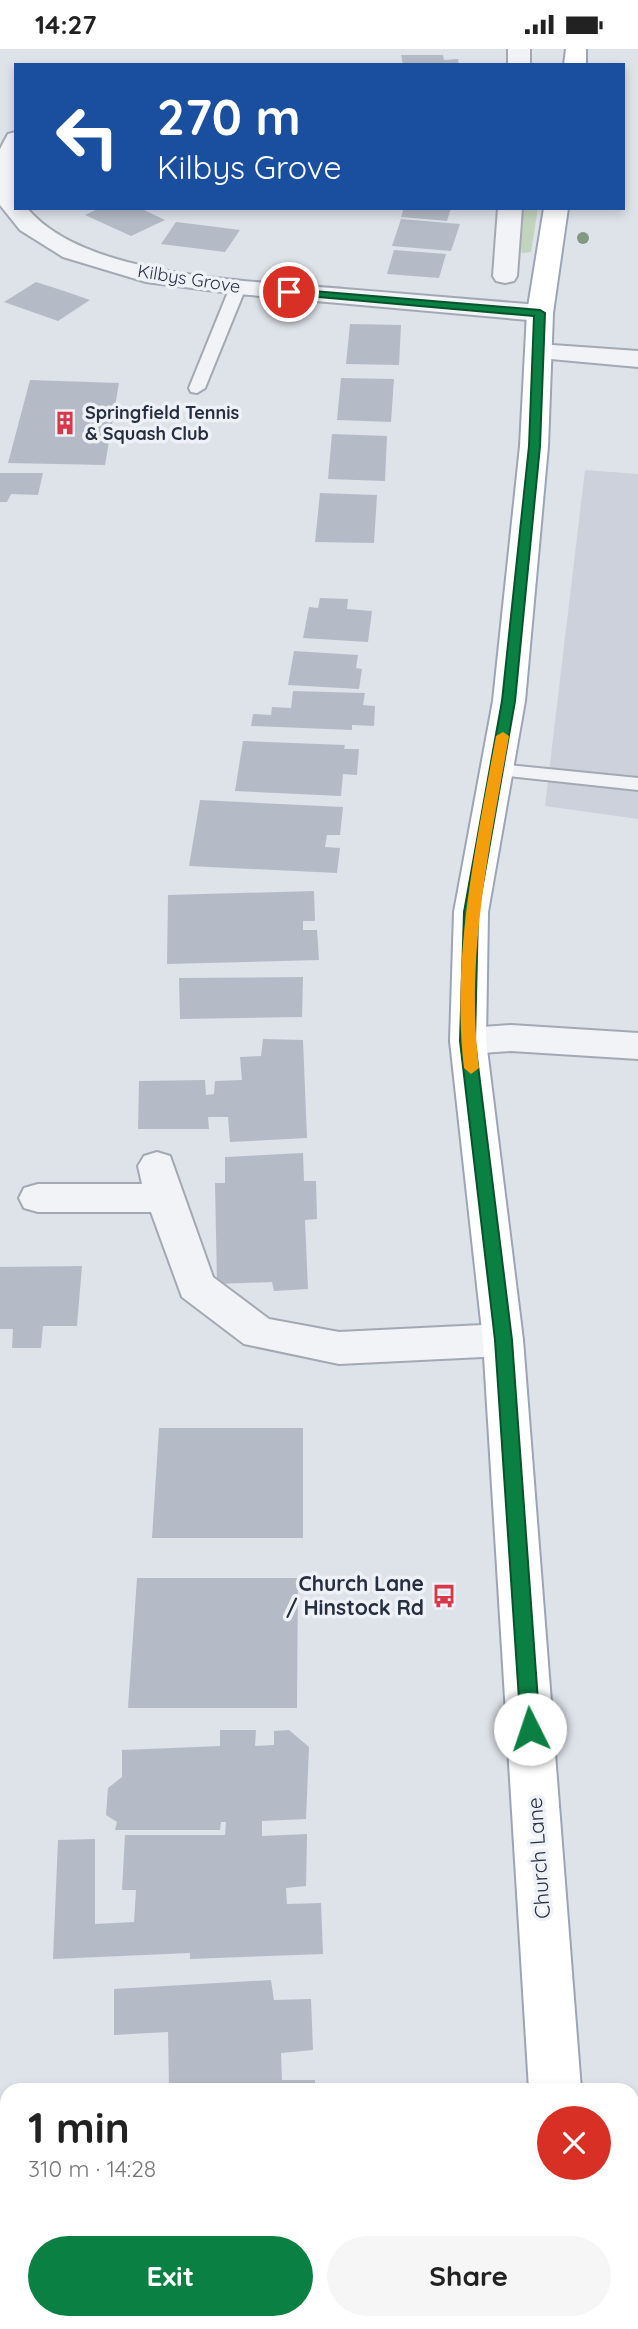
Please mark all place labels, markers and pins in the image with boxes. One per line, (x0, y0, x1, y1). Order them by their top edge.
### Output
pin (259, 262, 319, 322)
place label: Springfield Tennis & Squash Club (85, 401, 240, 445)
building icon: Springfield Tennis & Squash Club (51, 409, 79, 437)
place label: Church Lane / Hinstock Rd (286, 1570, 424, 1620)
bus stop icon: Church Lane / Hinstock Rd (430, 1582, 458, 1610)

